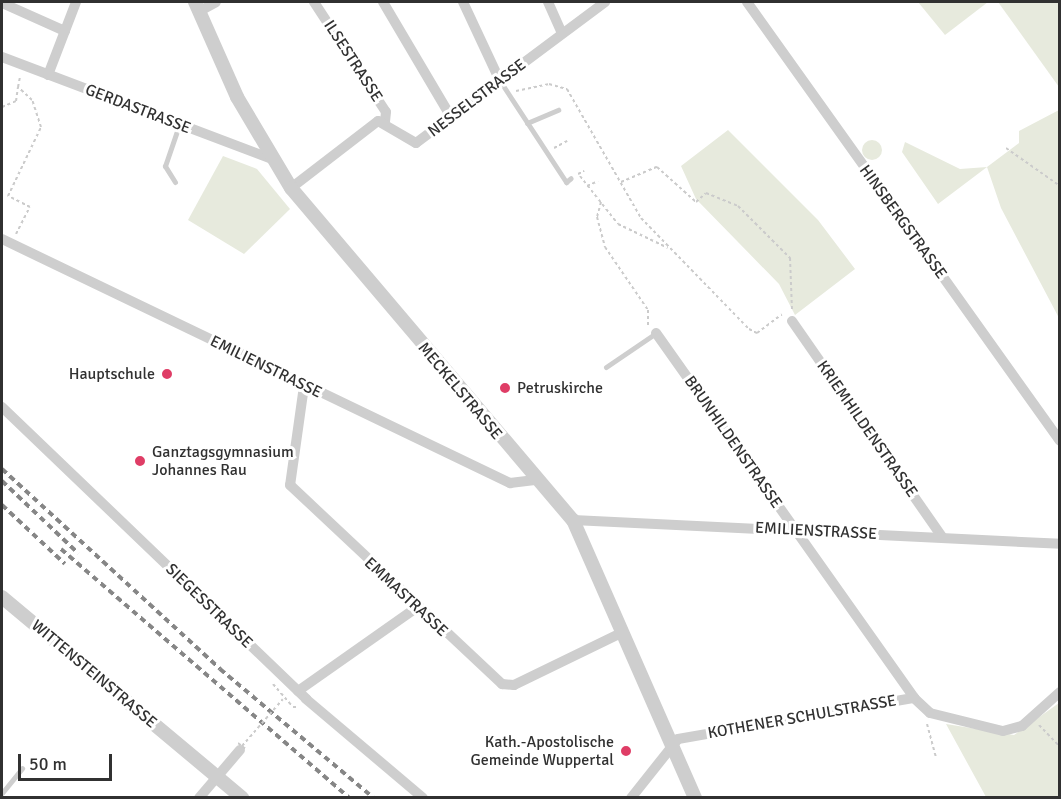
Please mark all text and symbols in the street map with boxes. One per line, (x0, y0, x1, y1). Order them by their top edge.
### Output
street label: ILSESTRASSE (320, 17, 386, 105)
street label: NESSELSTRASSE (424, 55, 530, 141)
street label: GERDASTRASSE (83, 80, 193, 138)
street label: HINSBERGSTRASSE (855, 161, 951, 283)
street label: EMILIENSTRASSE (207, 332, 325, 402)
street label: MECKELSTRASSE (414, 339, 506, 443)
street label: KRIEMHILDENSTRASSE (813, 357, 921, 501)
place label: Hauptschule (69, 364, 155, 384)
marker: Hauptschule (160, 367, 174, 381)
street label: BRUNHILDENSTRASSE (680, 372, 786, 512)
place label: Petruskirche (517, 378, 603, 398)
marker: Petruskirche (498, 381, 512, 395)
place label: Ganztagsgymnasium Johannes Rau (152, 442, 294, 480)
marker: Ganztagsgymnasium Johannes Rau (133, 454, 147, 468)
street label: EMILIENSTRASSE (755, 518, 877, 544)
street label: EMMASTRASSE (360, 553, 452, 641)
street label: SIEGESSTRASSE (162, 560, 256, 652)
street label: WITTENSTEINSTRASSE (27, 616, 161, 732)
street label: KOTHENER SCHULSTRASSE (706, 691, 898, 743)
place label: Kath.-Apostolische Gemeinde Wuppertal (470, 732, 614, 770)
scale bar (21, 742, 116, 780)
marker: Kath.-Apostolische Gemeinde Wuppertal (619, 744, 633, 758)
text: 50 m (29, 753, 67, 775)

